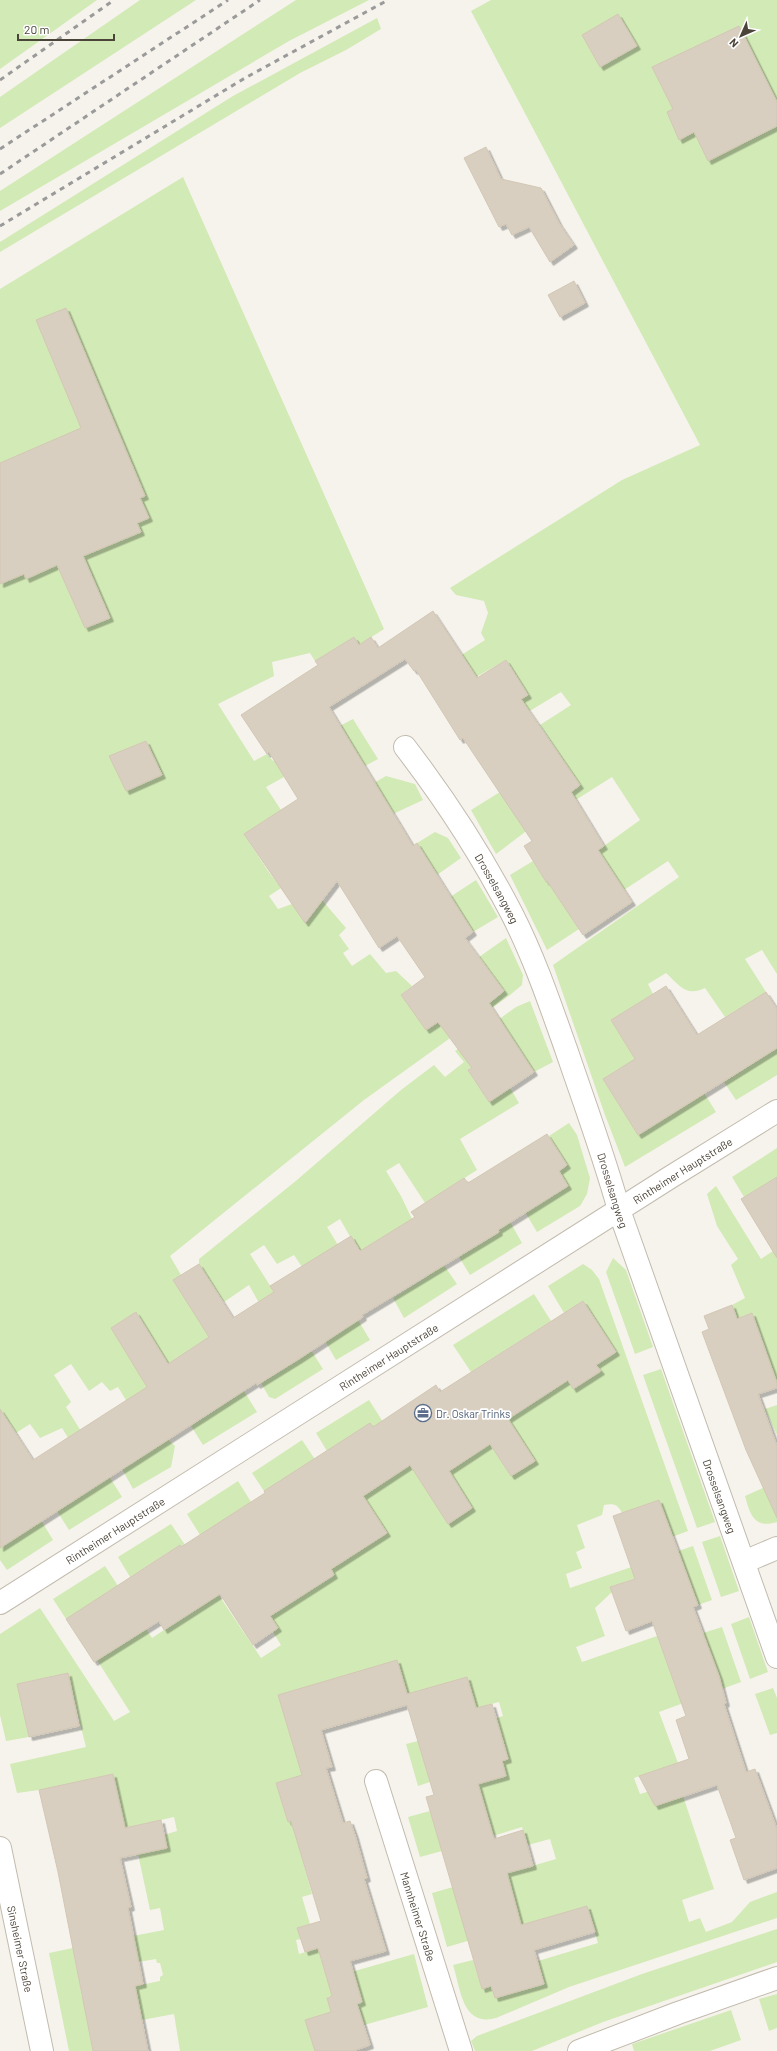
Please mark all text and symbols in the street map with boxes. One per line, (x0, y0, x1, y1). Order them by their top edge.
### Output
scale bar (18, 16, 114, 42)
north arrow (721, 16, 761, 56)
text: 20 m (24, 22, 50, 36)
text: N (726, 36, 741, 51)
street label: Drosselsangweg (473, 851, 522, 925)
street label: Rintheimer Hauptstraße (630, 1134, 734, 1206)
street label: Drosselsangweg (595, 1151, 631, 1230)
street label: Rintheimer Hauptstraße (336, 1320, 440, 1393)
office icon: Dr. Oskar Trinks (413, 1403, 433, 1423)
place label: Dr. Oskar Trinks (436, 1407, 510, 1420)
street label: Drosselsangweg (701, 1457, 739, 1535)
street label: Rintheimer Hauptstraße (63, 1494, 167, 1566)
street label: Mannheimer Straße (398, 1870, 439, 1963)
street label: Sinsheimer Straße (6, 1904, 36, 1994)

